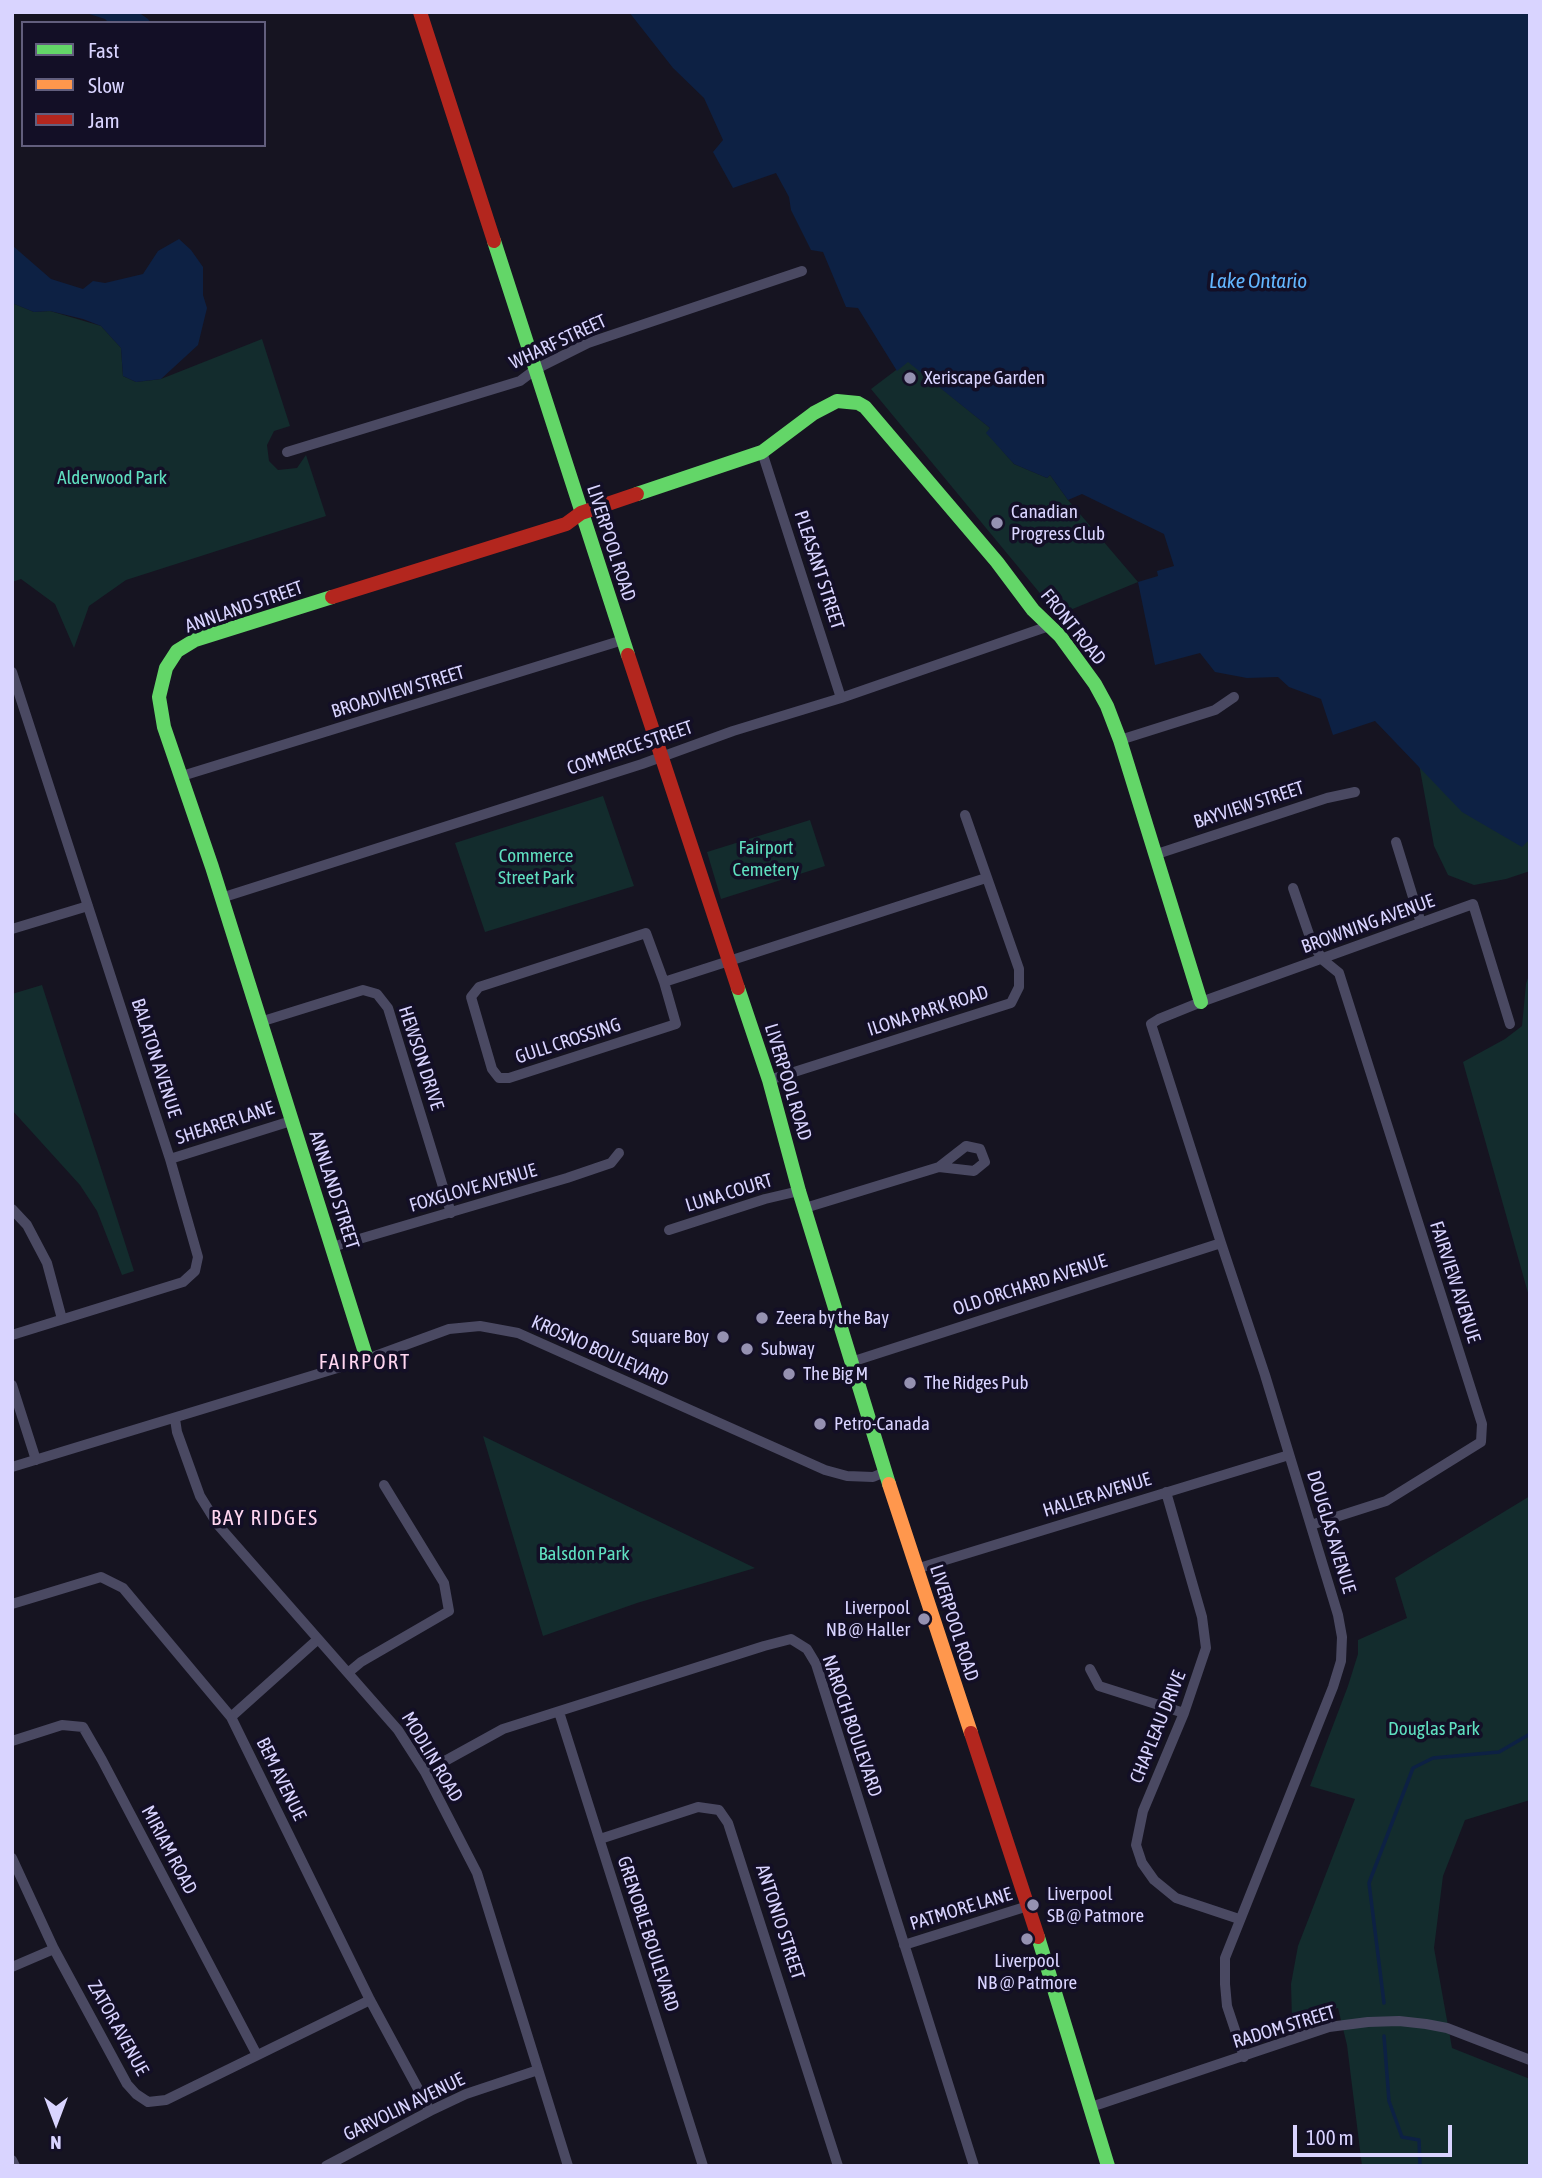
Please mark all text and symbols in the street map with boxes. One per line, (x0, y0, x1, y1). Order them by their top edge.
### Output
legend (21, 21, 266, 147)
text: Fast (88, 38, 119, 62)
text: Slow (88, 73, 124, 97)
text: Jam (88, 108, 120, 132)
water label: Lake Ontario (1209, 268, 1307, 294)
street label: WHARF STREET (506, 310, 610, 374)
place label: Xeriscape Garden (924, 367, 1045, 389)
marker: Xeriscape Garden (902, 370, 918, 386)
park label: Alderwood Park (57, 467, 167, 489)
street label: LIVERPOOL ROAD (581, 482, 641, 604)
place label: Canadian Progress Club (1011, 501, 1105, 545)
street label: PLEASANT STREET (789, 508, 849, 632)
marker: Canadian Progress Club (989, 515, 1005, 531)
street label: ANNLAND STREET (182, 576, 306, 638)
street label: FRONT ROAD (1036, 585, 1110, 669)
street label: BROADVIEW STREET (329, 661, 467, 723)
street label: COMMERCE STREET (564, 716, 696, 780)
street label: BAYVIEW STREET (1191, 776, 1307, 834)
park label: Fairport Cemetery (733, 837, 799, 881)
park label: Commerce Street Park (498, 845, 574, 889)
street label: BROWNING AVENUE (1298, 889, 1438, 959)
street label: ILONA PARK ROAD (865, 981, 991, 1041)
street label: BALATON AVENUE (126, 996, 186, 1120)
street label: HEWSON DRIVE (393, 1003, 449, 1113)
street label: GULL CROSSING (512, 1013, 624, 1069)
street label: LIVERPOOL ROAD (759, 1021, 817, 1143)
street label: SHEARER LANE (173, 1096, 277, 1150)
street label: ANNLAND STREET (304, 1128, 364, 1252)
street label: FOXGLOVE AVENUE (407, 1159, 539, 1217)
street label: LUNA COURT (683, 1169, 775, 1217)
street label: FAIRVIEW AVENUE (1425, 1218, 1485, 1346)
street label: OLD ORCHARD AVENUE (950, 1249, 1110, 1321)
place label: Zeera by the Bay (776, 1307, 889, 1329)
marker: Zeera by the Bay (754, 1310, 770, 1326)
street label: KROSNO BOULEVARD (528, 1311, 672, 1391)
place label: Square Boy (632, 1326, 709, 1348)
marker: Square Boy (715, 1329, 731, 1345)
place label: Subway (761, 1338, 815, 1360)
marker: Subway (739, 1341, 755, 1357)
district label: FAIRPORT (320, 1349, 410, 1375)
place label: The Big M (803, 1363, 868, 1385)
marker: The Big M (781, 1366, 797, 1382)
place label: The Ridges Pub (924, 1372, 1028, 1394)
marker: The Ridges Pub (902, 1375, 918, 1391)
place label: Petro-Canada (834, 1413, 930, 1435)
marker: Petro-Canada (812, 1416, 828, 1432)
street label: HALLER AVENUE (1040, 1468, 1154, 1522)
street label: DOUGLAS AVENUE (1302, 1468, 1360, 1596)
district label: BAY RIDGES (212, 1505, 318, 1531)
park label: Balsdon Park (538, 1543, 630, 1565)
street label: LIVERPOOL ROAD (924, 1562, 984, 1684)
place label: Liverpool NB @ Haller (826, 1597, 910, 1641)
marker: Liverpool NB @ Haller (916, 1611, 932, 1627)
street label: NAROCH BOULEVARD (817, 1652, 887, 1800)
street label: CHAPLEAU DRIVE (1125, 1667, 1191, 1787)
street label: MODLIN ROAD (396, 1708, 468, 1806)
park label: Douglas Park (1388, 1718, 1480, 1740)
street label: BEM AVENUE (251, 1734, 311, 1824)
street label: MIRIAM ROAD (136, 1802, 202, 1898)
street label: GRENOBLE BOULEVARD (612, 1853, 684, 2015)
street label: ANTONIO STREET (751, 1862, 809, 1982)
street label: PATMORE LANE (907, 1883, 1015, 1935)
place label: Liverpool SB @ Patmore (1047, 1883, 1144, 1927)
marker: Liverpool SB @ Patmore (1025, 1897, 1041, 1913)
marker: Liverpool NB @ Patmore (1019, 1931, 1035, 1947)
place label: Liverpool NB @ Patmore (977, 1950, 1077, 1994)
street label: ZATOR AVENUE (83, 1977, 153, 2079)
street label: RADOM STREET (1230, 2001, 1338, 2053)
street label: GARVOLIN AVENUE (340, 2068, 468, 2146)
north arrow (21, 2087, 91, 2157)
scale bar (1297, 2112, 1456, 2156)
text: 100 m (1306, 2125, 1354, 2149)
text: N (50, 2132, 62, 2154)

